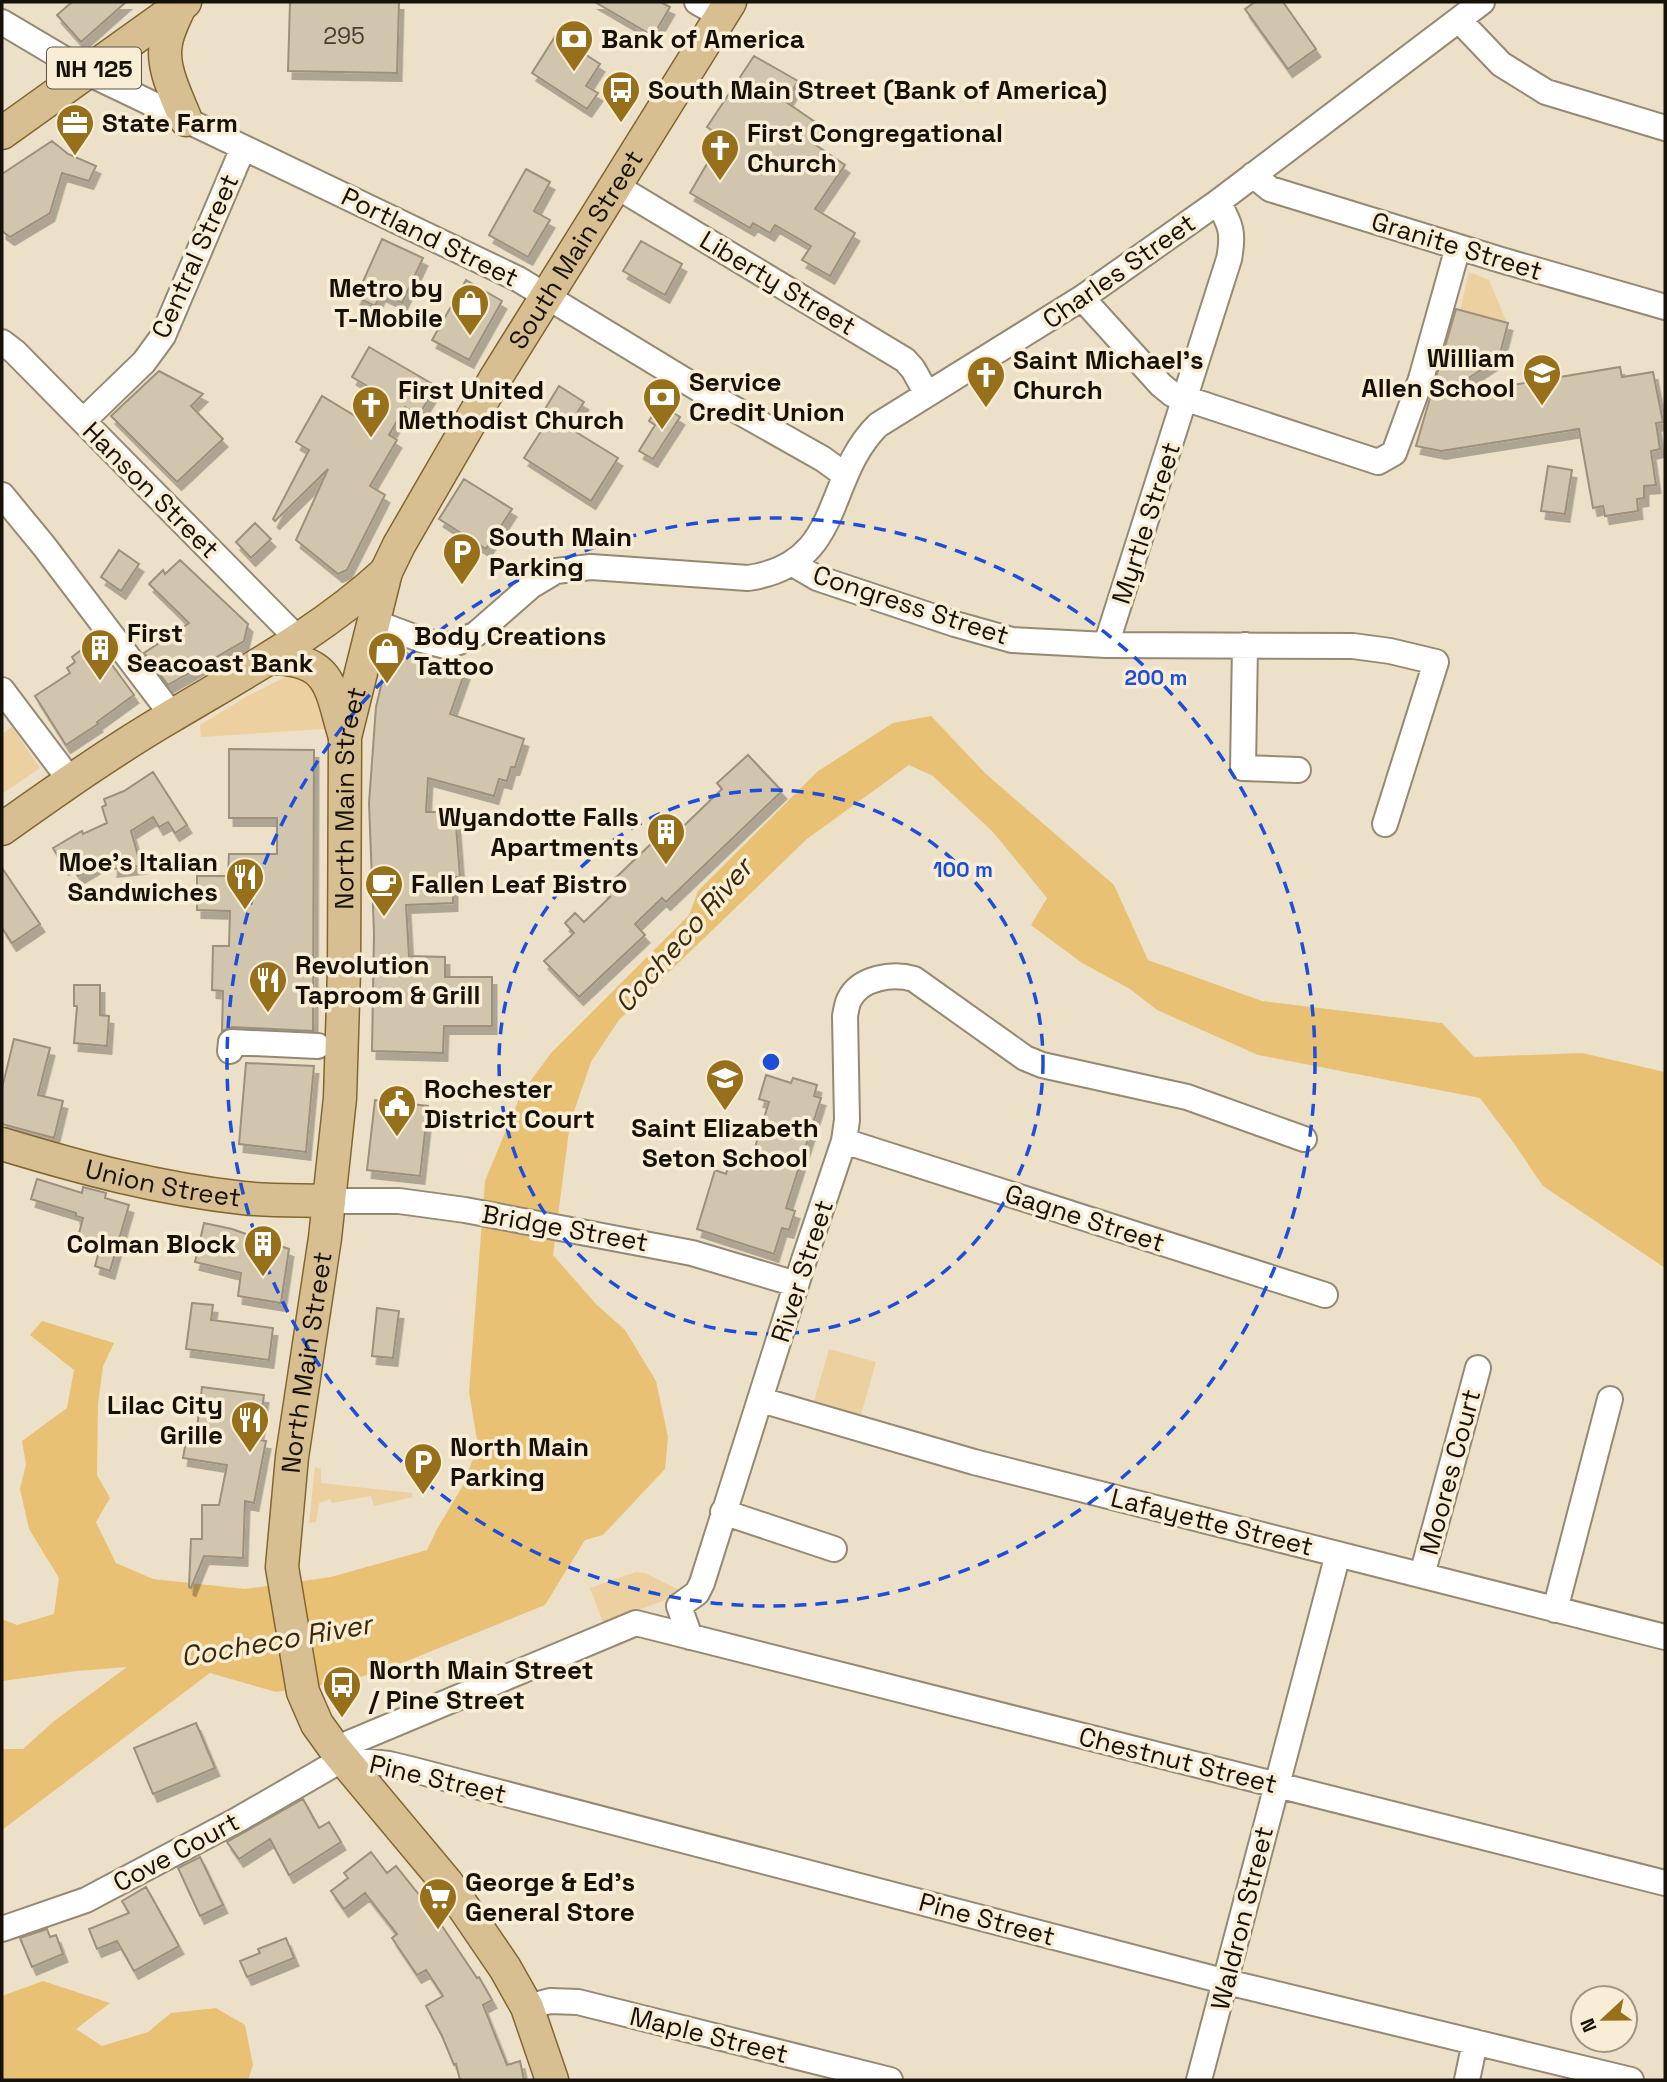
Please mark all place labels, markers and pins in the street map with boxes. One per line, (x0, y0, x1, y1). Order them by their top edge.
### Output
bank icon: Bank of America (553, 18, 595, 73)
place label: Bank of America (601, 22, 805, 56)
bus stop icon: South Main Street (Bank of America) (600, 69, 642, 124)
place label: South Main Street (Bank of America) (648, 73, 1107, 107)
office icon: State Farm (54, 102, 96, 157)
place label: State Farm (102, 106, 238, 140)
place label: First Congregational Church (747, 116, 1003, 180)
church icon: First Congregational Church (699, 127, 741, 182)
place label: Metro by T-Mobile (329, 271, 443, 335)
shop icon: Metro by T-Mobile (449, 282, 491, 337)
place label: William Allen School (1361, 341, 1515, 405)
place label: Saint Michael's Church (1013, 343, 1204, 407)
school or university icon: William Allen School (1521, 352, 1563, 407)
church icon: Saint Michael's Church (965, 354, 1007, 409)
place label: Service Credit Union (689, 365, 845, 429)
place label: First United Methodist Church (398, 373, 624, 437)
bank icon: Service Credit Union (641, 376, 683, 431)
church icon: First United Methodist Church (350, 384, 392, 439)
place label: South Main Parking (489, 520, 632, 584)
parking icon: South Main Parking (441, 531, 483, 586)
place label: First Seacoast Bank (127, 616, 314, 680)
place label: Body Creations Tattoo (414, 619, 606, 683)
building icon: First Seacoast Bank (79, 627, 121, 682)
shop icon: Body Creations Tattoo (366, 630, 408, 685)
place label: Wyandotte Falls Apartments (438, 800, 639, 864)
building icon: Wyandotte Falls Apartments (645, 811, 687, 866)
place label: Moe's Italian Sandwiches (59, 845, 218, 909)
restaurant icon: Moe's Italian Sandwiches (224, 856, 266, 911)
cafe icon: Fallen Leaf Bistro (363, 863, 405, 918)
place label: Fallen Leaf Bistro (411, 867, 627, 901)
place label: Revolution Taproom & Grill (295, 948, 480, 1012)
restaurant icon: Revolution Taproom & Grill (247, 959, 289, 1014)
centre of rings (759, 1050, 783, 1074)
school or university icon: Saint Elizabeth Seton School (704, 1057, 746, 1112)
place label: Rochester District Court (424, 1072, 595, 1136)
public building icon: Rochester District Court (376, 1083, 418, 1138)
place label: Saint Elizabeth Seton School (631, 1111, 819, 1175)
building icon: Colman Block (242, 1223, 284, 1278)
place label: Colman Block (67, 1227, 236, 1261)
place label: Lilac City Grille (107, 1388, 223, 1452)
restaurant icon: Lilac City Grille (229, 1399, 271, 1454)
place label: North Main Parking (450, 1430, 589, 1494)
parking icon: North Main Parking (402, 1441, 444, 1496)
place label: North Main Street / Pine Street (368, 1653, 593, 1717)
bus stop icon: North Main Street / Pine Street (321, 1664, 363, 1719)
place label: George & Ed's General Store (465, 1865, 635, 1929)
supermarket icon: George & Ed's General Store (417, 1876, 459, 1931)

